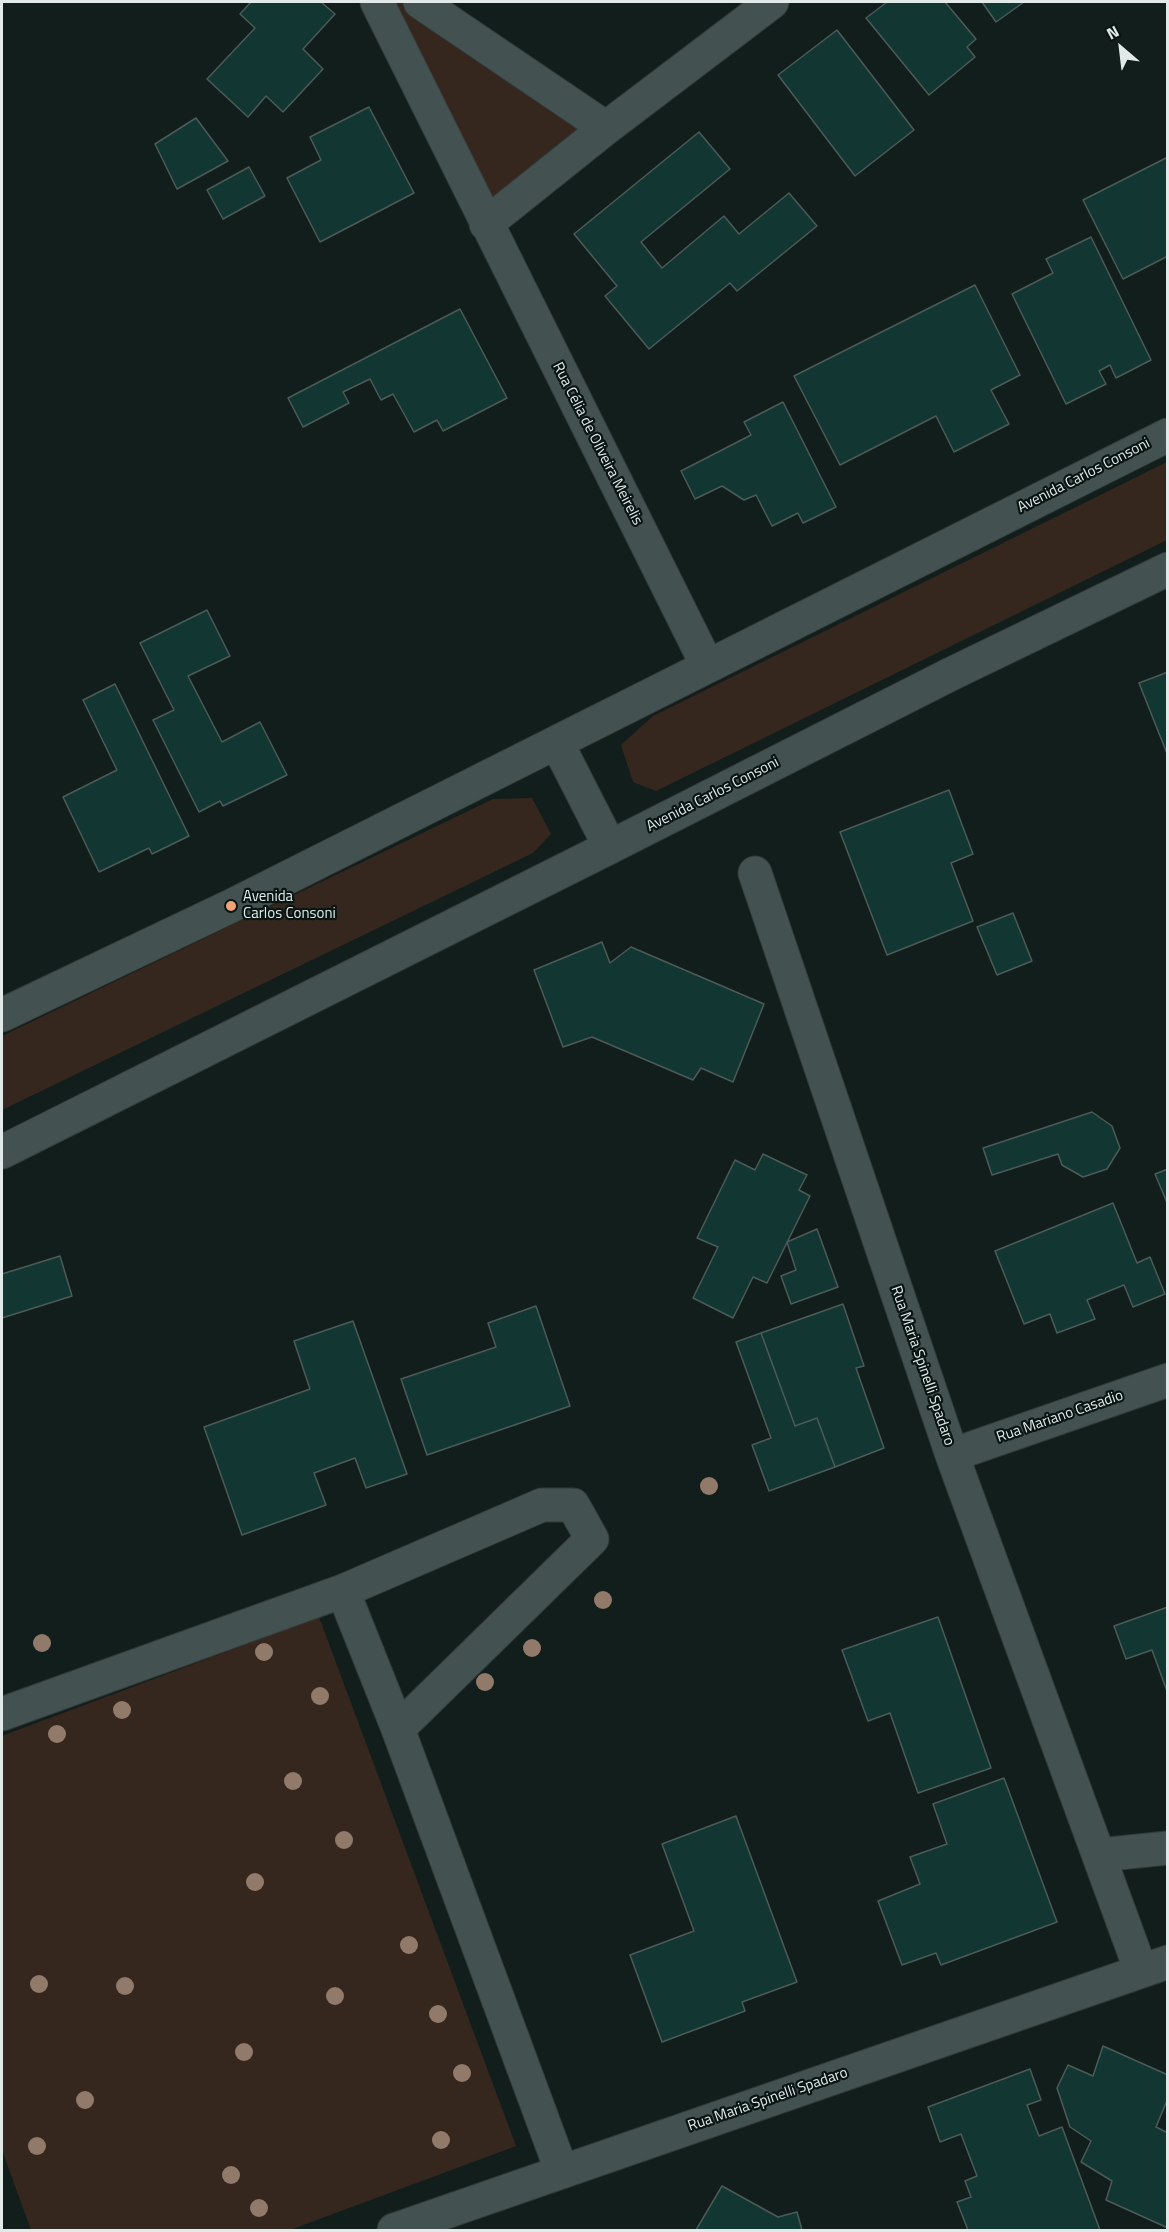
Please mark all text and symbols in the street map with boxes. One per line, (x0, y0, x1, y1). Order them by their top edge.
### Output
north arrow (1091, 18, 1151, 78)
text: N (1102, 19, 1123, 45)
street label: Rua Célia de Oliveira Meirelis (548, 360, 646, 528)
street label: Avenida Carlos Consoni (1015, 435, 1153, 517)
street label: Avenida Carlos Consoni (644, 754, 782, 836)
place label: Avenida Carlos Consoni (243, 888, 336, 923)
marker: Avenida Carlos Consoni (224, 899, 238, 913)
street label: Rua Maria Spinelli Spadaro (886, 1284, 958, 1448)
street label: Rua Mariano Casadio (994, 1387, 1126, 1447)
street label: Rua Maria Spinelli Spadaro (686, 2064, 850, 2136)

